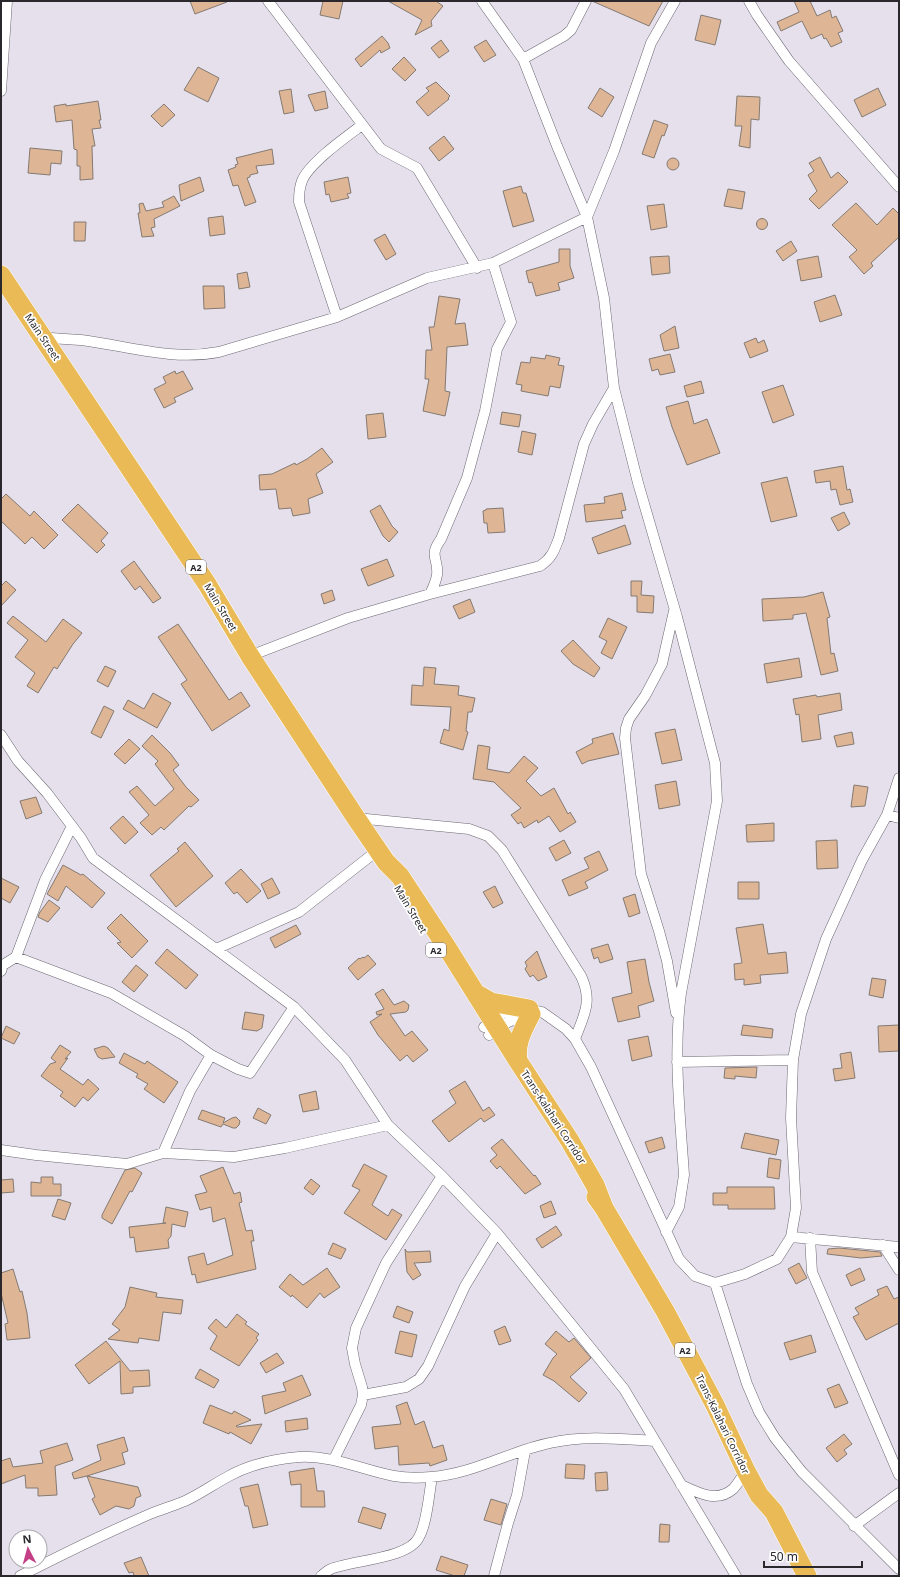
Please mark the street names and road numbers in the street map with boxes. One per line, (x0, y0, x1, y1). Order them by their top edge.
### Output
street label: Main Street (22, 311, 64, 364)
road number: A2 (186, 560, 206, 574)
street label: Main Street (201, 580, 241, 634)
street label: Main Street (391, 882, 431, 936)
road number: A2 (426, 943, 446, 957)
street label: Trans-Kalahari Corridor (518, 1067, 590, 1167)
road number: A2 (675, 1343, 695, 1357)
street label: Trans-Kalahari Corridor (693, 1372, 753, 1476)

